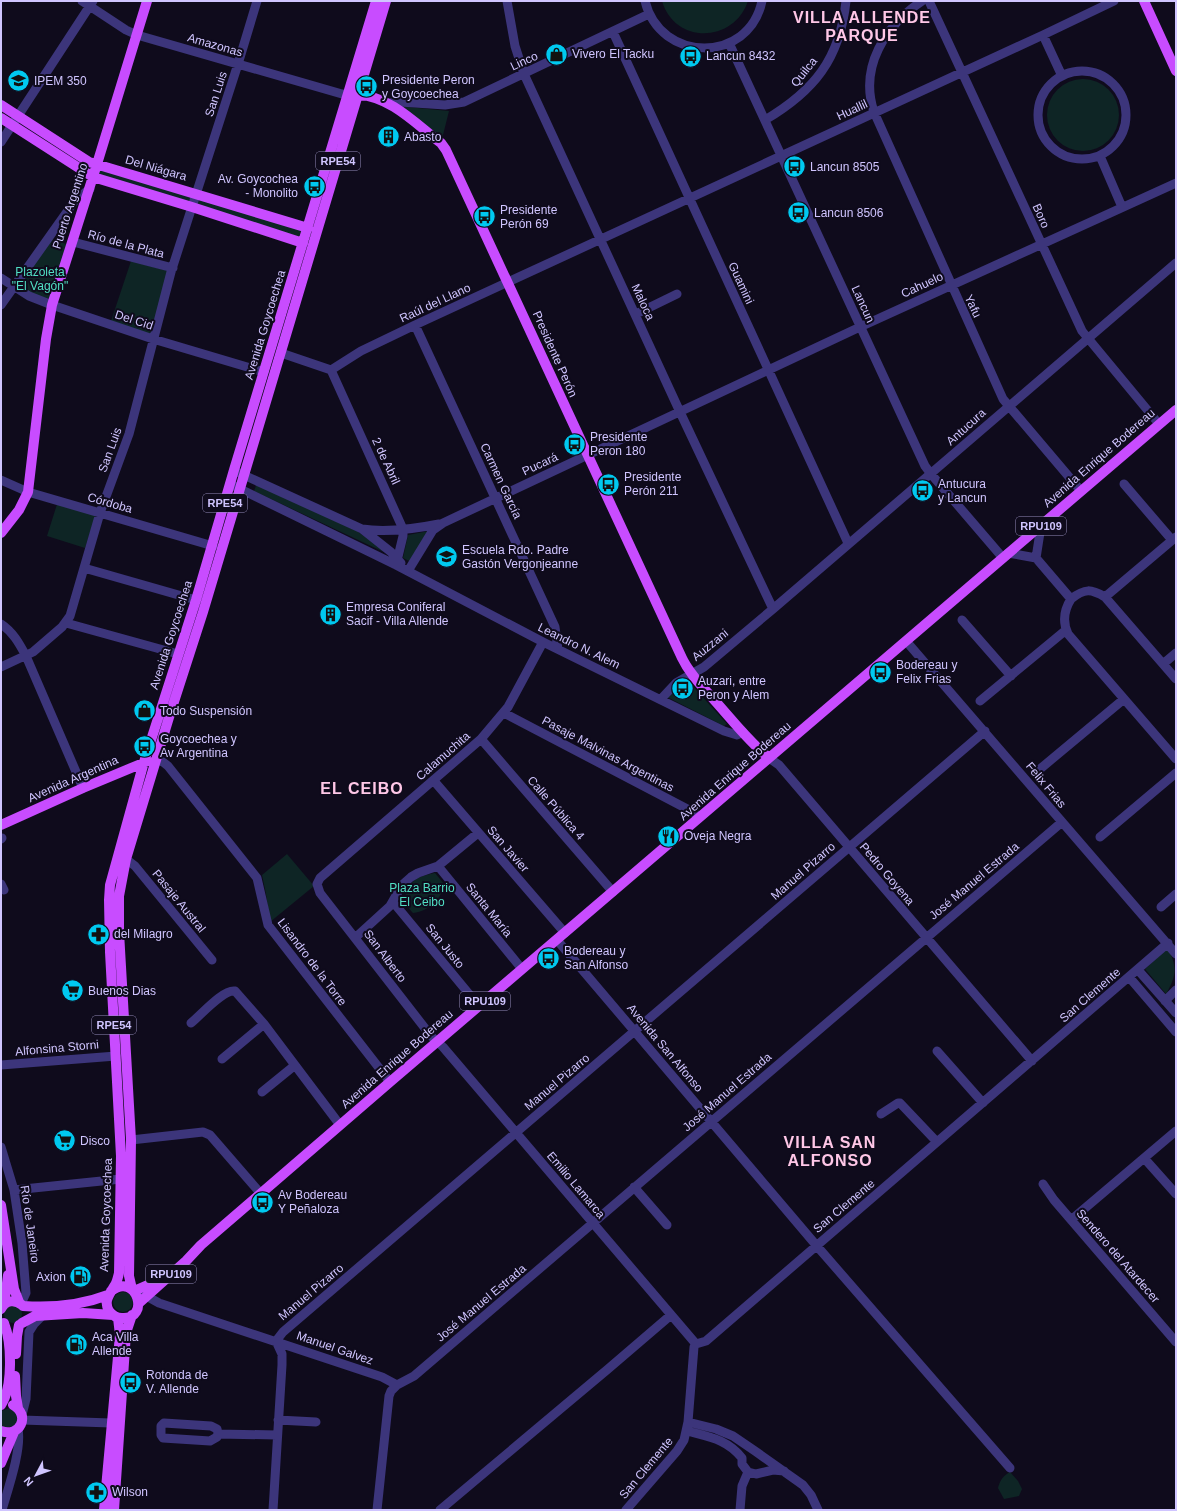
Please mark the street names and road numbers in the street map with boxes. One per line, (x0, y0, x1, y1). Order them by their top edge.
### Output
street label: Amazonas (186, 30, 244, 60)
street label: Linco (508, 48, 540, 73)
street label: Quilca (788, 54, 820, 90)
street label: San Luis (202, 70, 230, 118)
street label: Huallil (834, 97, 870, 123)
road number: RPE54 (316, 152, 360, 170)
street label: Del Niágara (124, 153, 189, 184)
street label: Puerto Argentino (50, 161, 91, 251)
street label: Boro (1029, 202, 1053, 231)
street label: Río de la Plata (86, 227, 166, 261)
street label: Guamini (725, 260, 757, 306)
street label: Avenida Goycoechea (242, 268, 288, 381)
street label: Cahuelo (899, 269, 946, 301)
street label: Raúl del Llano (397, 280, 473, 326)
street label: Maloca (628, 282, 658, 323)
street label: Lancun (849, 283, 877, 325)
street label: Yafu (962, 292, 984, 320)
street label: Del Cid (113, 307, 155, 333)
street label: Presidente Perón (530, 309, 580, 399)
street label: Antucura (943, 406, 989, 448)
street label: Avenida Enrique Bodereau (1040, 406, 1158, 510)
street label: San Luis (95, 426, 125, 474)
street label: 2 de Abril (369, 435, 403, 487)
street label: Carmen García (477, 441, 525, 521)
street label: Pucará (520, 449, 560, 478)
street label: Córdoba (86, 490, 134, 516)
road number: RPE54 (203, 494, 247, 512)
road number: RPU109 (1016, 517, 1066, 535)
street label: Avenida Goycoechea (147, 578, 195, 691)
street label: Leandro N. Alem (536, 620, 622, 672)
street label: Auzzani (689, 626, 731, 664)
street label: Pasaje Malvinas Argentinas (540, 713, 676, 795)
street label: Avenida Enrique Bodereau (676, 719, 794, 823)
street label: Calamuchita (413, 729, 473, 783)
street label: Avenida Argentina (26, 753, 121, 805)
street label: Felix Frias (1023, 759, 1069, 811)
street label: Calle Pública 4 (524, 773, 588, 843)
street label: San Javier (484, 823, 532, 875)
street label: Manuel Pizarro (768, 839, 838, 903)
street label: José Manuel Estrada (926, 839, 1022, 923)
street label: Pedro Goyena (857, 840, 917, 908)
street label: Pasaje Austral (149, 867, 209, 935)
street label: Santa María (463, 880, 515, 940)
street label: Lisandro de la Torre (275, 916, 350, 1009)
street label: San Justo (423, 921, 467, 971)
street label: San Alberto (361, 927, 409, 985)
street label: San Clemente (1057, 965, 1124, 1025)
road number: RPU109 (460, 992, 510, 1010)
street label: Avenida San Alfonso (624, 1001, 706, 1095)
street label: Avenida Enrique Bodereau (338, 1007, 456, 1111)
road number: RPE54 (92, 1016, 136, 1034)
street label: Alfonsina Storni (15, 1037, 99, 1059)
street label: Manuel Pizarro (522, 1050, 593, 1113)
street label: José Manuel Estrada (680, 1050, 774, 1134)
street label: Emilio Lamarca (544, 1149, 608, 1221)
street label: Avenida Goycoechea (97, 1158, 115, 1272)
street label: San Clemente (810, 1176, 878, 1236)
street label: Río de Janeiro (18, 1184, 42, 1264)
street label: Sendero del Atardecer (1074, 1206, 1162, 1306)
street label: Manuel Pizarro (276, 1260, 347, 1323)
street label: José Manuel Estrada (433, 1261, 529, 1345)
road number: RPU109 (146, 1265, 196, 1283)
street label: Manuel Galvez (295, 1328, 375, 1368)
street label: San Clemente (616, 1434, 676, 1502)

